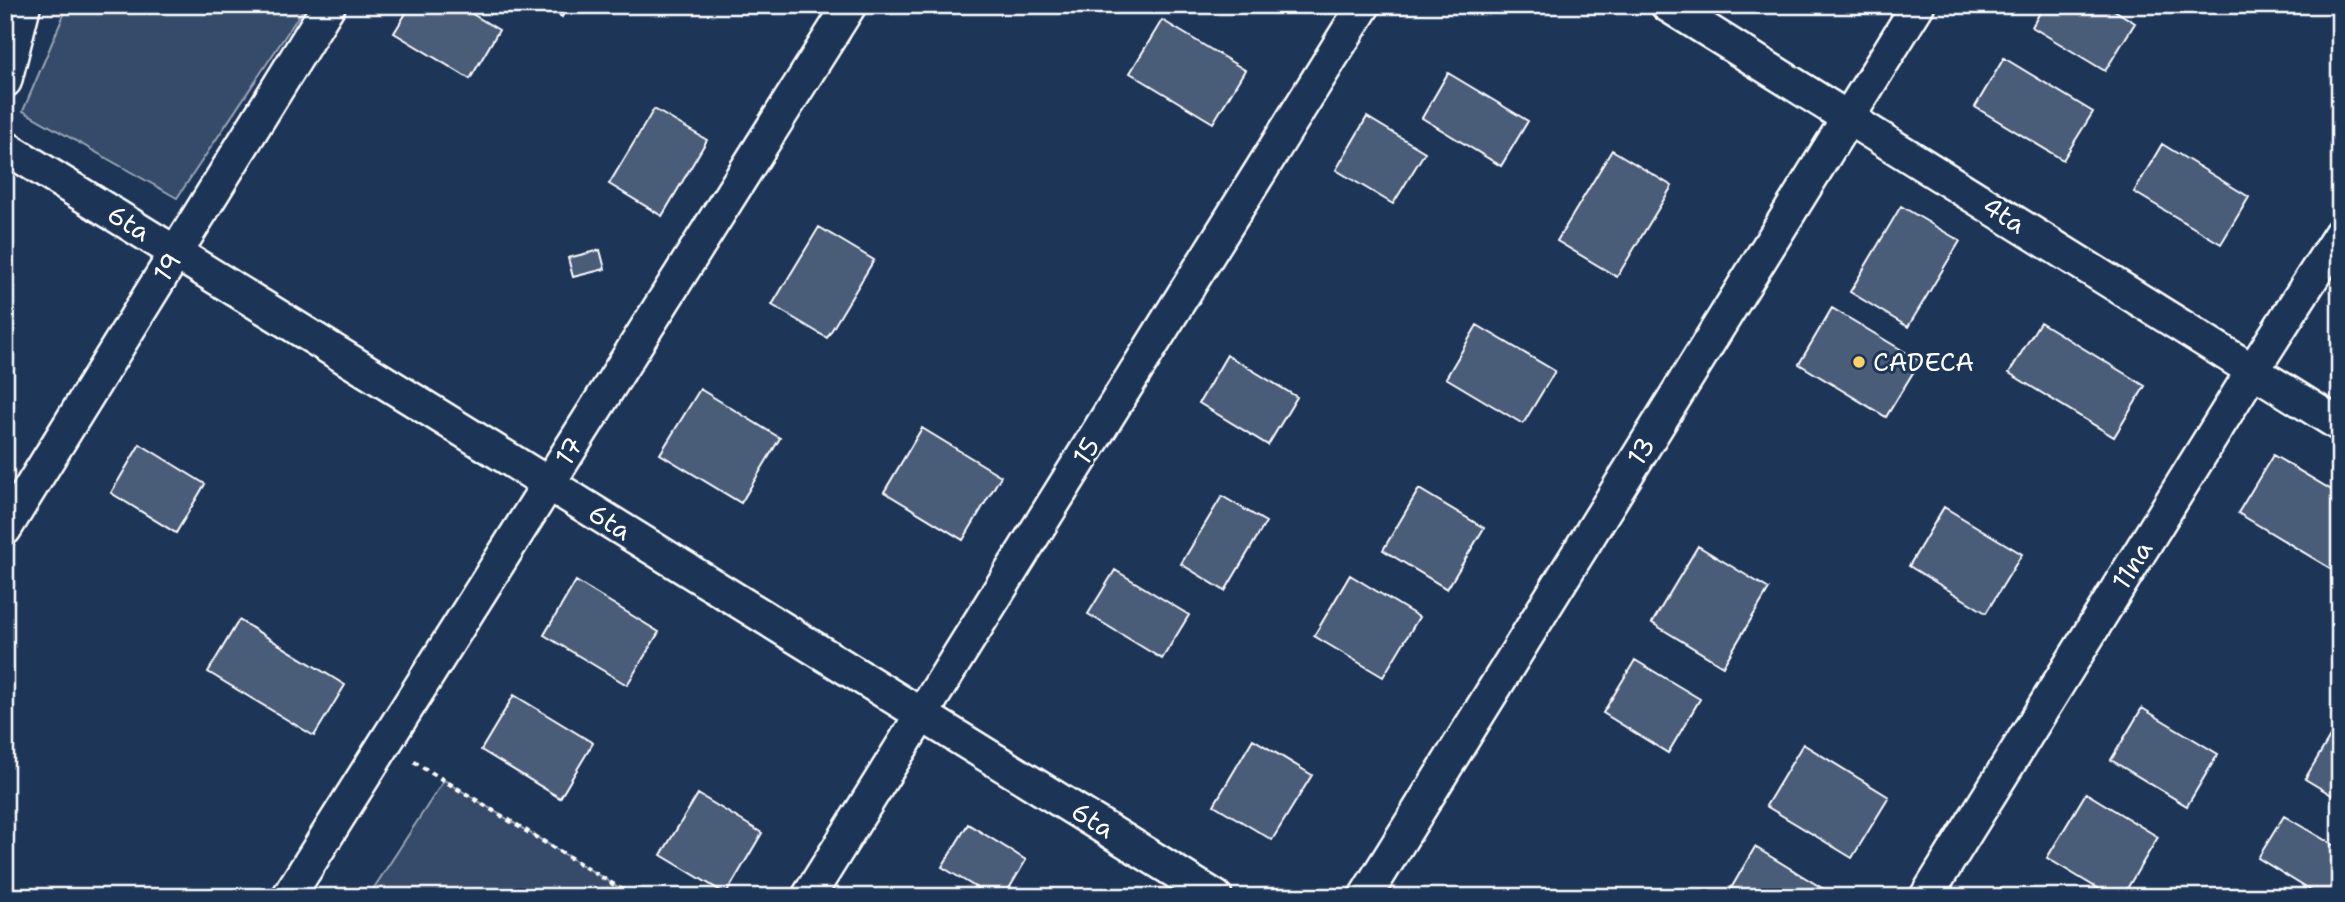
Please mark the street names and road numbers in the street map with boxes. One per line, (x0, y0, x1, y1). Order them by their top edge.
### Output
street label: 4ta (1976, 188, 2033, 241)
street label: 6ta (101, 196, 157, 249)
street label: 19 (144, 246, 189, 288)
street label: 17 (546, 430, 591, 472)
street label: 15 (1064, 430, 1107, 471)
street label: 13 (1618, 430, 1663, 472)
street label: 6ta (582, 495, 638, 548)
street label: 11na (2103, 534, 2160, 596)
street label: 6ta (1065, 793, 1121, 846)

